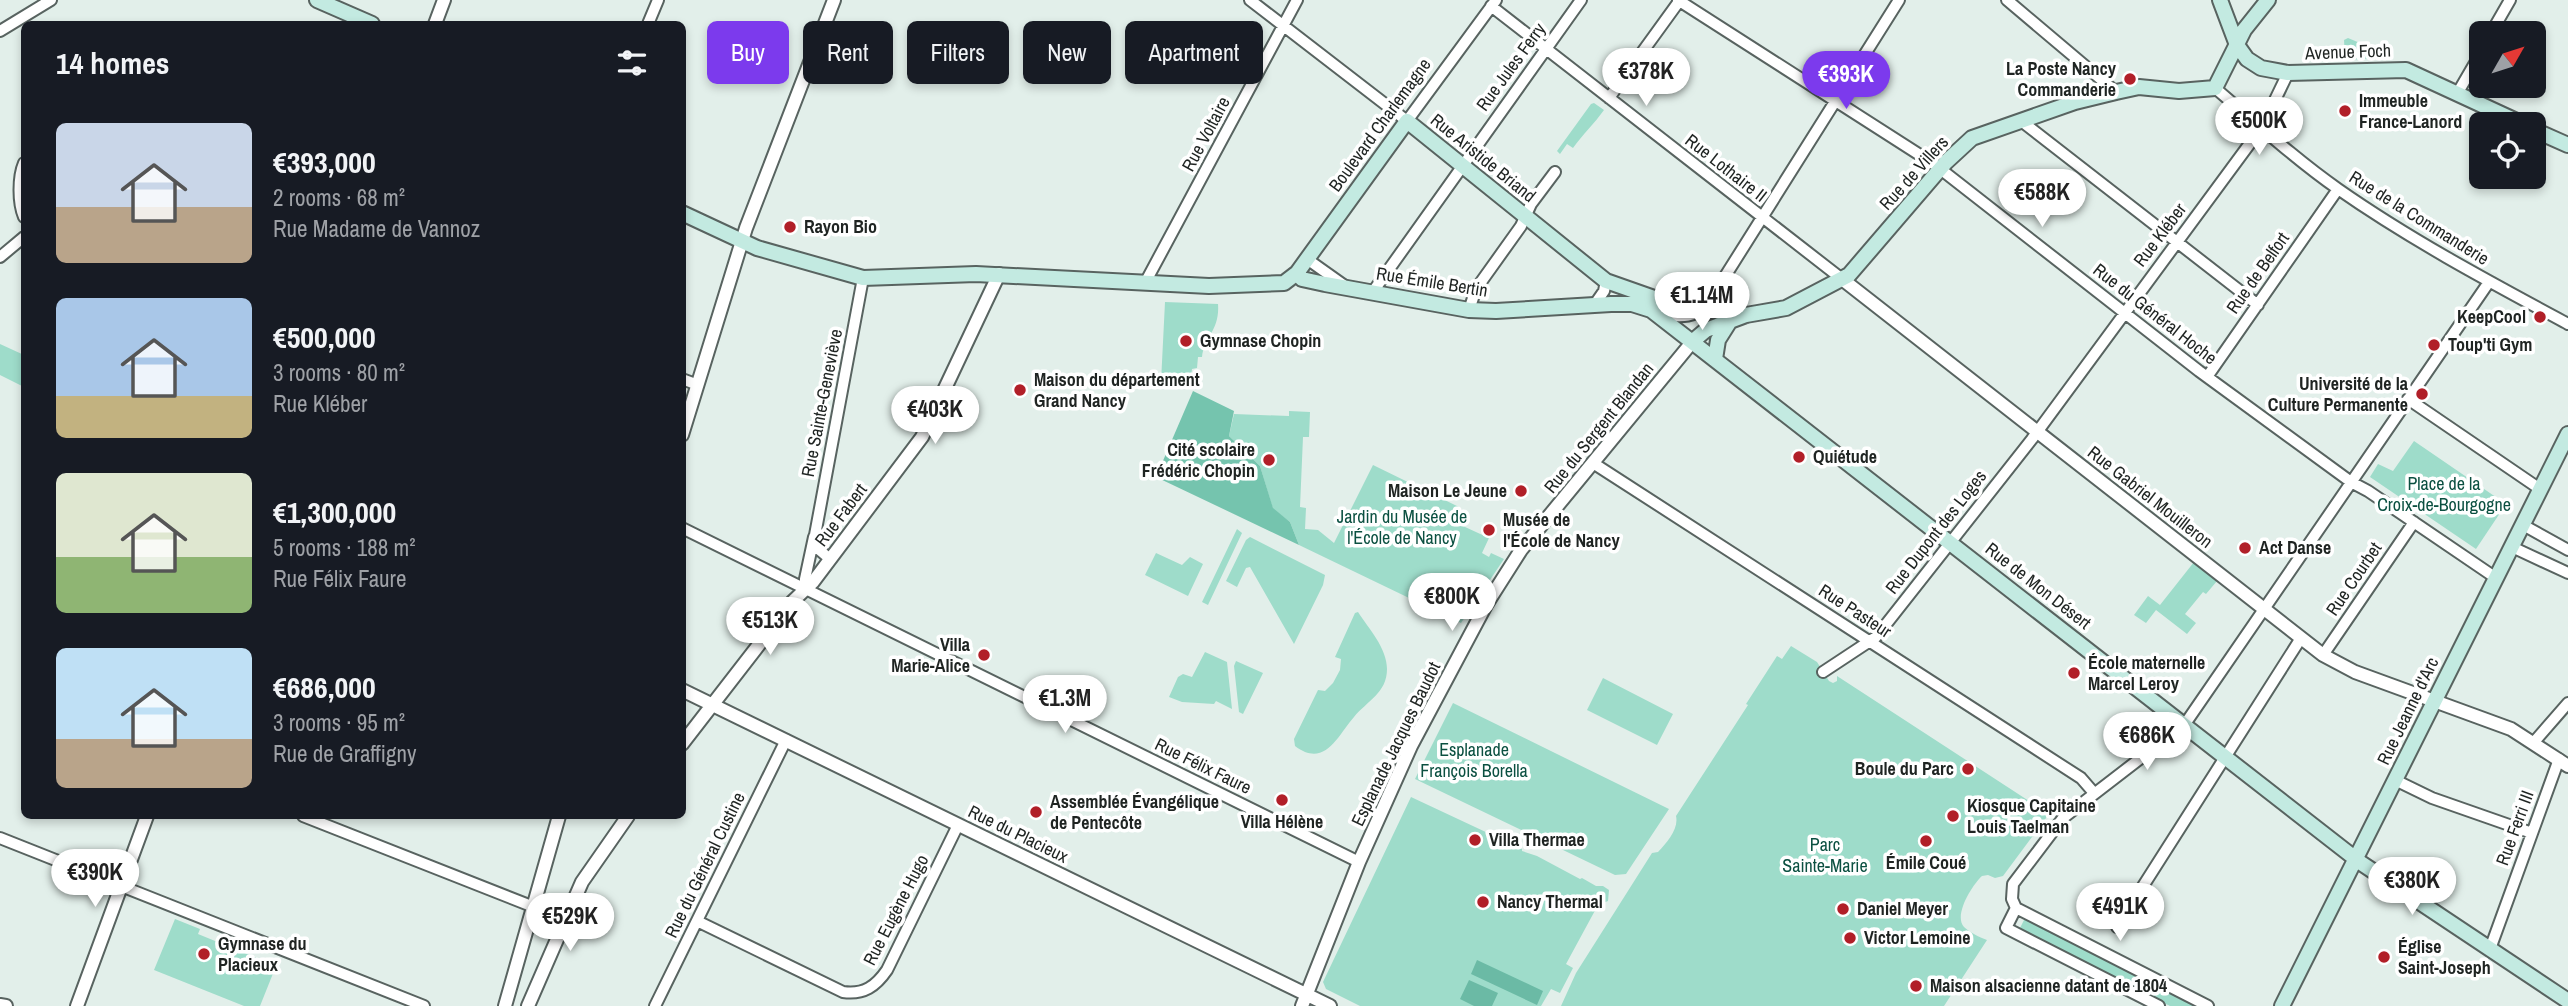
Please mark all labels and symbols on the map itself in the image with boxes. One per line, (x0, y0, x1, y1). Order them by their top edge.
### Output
street label: Rue Jules Ferry (1470, 17, 1551, 116)
north arrow (2469, 21, 2546, 98)
street label: Avenue Foch (2304, 38, 2391, 66)
pin: €378K (1597, 48, 1695, 108)
pin: €393K (1797, 52, 1895, 111)
street label: Boulevard Charlemagne (1323, 53, 1436, 196)
place label: La Poste Nancy Commanderie (2006, 56, 2117, 102)
marker: La Poste Nancy Commanderie (2122, 71, 2138, 87)
place label: Immeuble France-Lanord (2359, 88, 2462, 134)
street label: Rue Voltaire (1175, 92, 1236, 175)
pin: €500K (2210, 97, 2308, 157)
marker: Immeuble France-Lanord (2337, 103, 2353, 119)
street label: Rue Aristide Briand (1425, 107, 1541, 208)
street label: Rue Lothaire II (1680, 128, 1772, 208)
street label: Rue de Villers (1873, 130, 1954, 215)
street label: Rue de la Commanderie (2344, 164, 2494, 271)
pin: €588K (1993, 170, 2091, 229)
street label: Rue Kléber (2127, 198, 2192, 272)
place label: Rayon Bio (804, 214, 877, 239)
marker: Rayon Bio (782, 219, 798, 235)
street label: Rue de Belfort (2220, 227, 2295, 319)
street label: Rue du Général Hoche (2088, 257, 2222, 370)
street label: Rue Émile Bertin (1375, 260, 1490, 303)
pin: €1.14M (1645, 272, 1759, 332)
place label: KeepCool (2457, 304, 2526, 329)
marker: KeepCool (2532, 309, 2548, 325)
street label: Rue Sainte-Geneviève (795, 327, 848, 479)
place label: Gymnase Chopin (1200, 328, 1321, 353)
place label: Toup'ti Gym (2448, 332, 2532, 357)
marker: Gymnase Chopin (1178, 333, 1194, 349)
marker: Toup'ti Gym (2426, 337, 2442, 353)
street label: Rue du Sergent Blandan (1538, 357, 1659, 498)
place label: Maison du département Grand Nancy (1034, 367, 1200, 413)
place label: Université de la Culture Permanente (2268, 371, 2409, 417)
marker: Maison du département Grand Nancy (1012, 382, 1028, 398)
pin: €403K (886, 386, 984, 446)
marker: Université de la Culture Permanente (2414, 386, 2430, 402)
place label: Cité scolaire Frédéric Chopin (1142, 437, 1255, 483)
street label: Rue Gabriel Mouilleron (2082, 440, 2218, 553)
place label: Quiétude (1813, 444, 1877, 469)
marker: Quiétude (1791, 449, 1807, 465)
marker: Cité scolaire Frédéric Chopin (1261, 452, 1277, 468)
street label: Rue Dupont des Loges (1879, 465, 1992, 599)
park label: Place de la Croix-de-Bourgogne (2377, 471, 2511, 517)
street label: Rue Fabert (809, 478, 873, 551)
place label: Maison Le Jeune (1388, 478, 1507, 503)
marker: Maison Le Jeune (1513, 483, 1529, 499)
park label: Jardin du Musée de l'École de Nancy (1337, 504, 1467, 550)
place label: Musée de l'École de Nancy (1503, 507, 1621, 553)
marker: Musée de l'École de Nancy (1481, 522, 1497, 538)
place label: Act Danse (2259, 535, 2331, 560)
street label: Rue de Mon Désert (1980, 536, 2096, 635)
street label: Rue Courbet (2320, 537, 2387, 620)
marker: Act Danse (2237, 540, 2253, 556)
pin: €800K (1403, 574, 1501, 633)
street label: Rue Pasteur (1814, 578, 1897, 643)
pin: €513K (721, 598, 819, 657)
place label: Villa Marie-Alice (891, 632, 971, 678)
marker: Villa Marie-Alice (976, 647, 992, 663)
place label: École maternelle Marcel Leroy (2088, 650, 2205, 696)
street label: Rue Jeanne d'Arc (2371, 653, 2444, 769)
street label: Esplanade Jacques Baudot (1345, 658, 1446, 830)
marker: École maternelle Marcel Leroy (2066, 665, 2082, 681)
pin: €1.3M (1016, 676, 1114, 735)
pin: €686K (2098, 712, 2196, 772)
street label: Rue Félix Faure (1151, 731, 1256, 800)
park label: Esplanade François Borella (1420, 737, 1528, 783)
place label: Boule du Parc (1855, 756, 1954, 781)
marker: Boule du Parc (1960, 761, 1976, 777)
street label: Rue Ferri III (2489, 787, 2540, 869)
street label: Rue du Général Custine (658, 788, 751, 942)
place label: Assemblée Évangélique de Pentecôte (1050, 789, 1219, 835)
marker: Villa Hélène (1274, 792, 1290, 808)
place label: Kiosque Capitaine Louis Taelman (1967, 793, 2096, 839)
street label: Rue du Placieux (964, 799, 1073, 869)
marker: Assemblée Évangélique de Pentecôte (1028, 804, 1044, 820)
marker: Kiosque Capitaine Louis Taelman (1945, 808, 1961, 824)
place label: Villa Hélène (1241, 809, 1323, 834)
place label: Villa Thermae (1489, 827, 1585, 852)
marker: Villa Thermae (1467, 832, 1483, 848)
park label: Parc Sainte-Marie (1782, 832, 1868, 878)
marker: Émile Coué (1918, 833, 1934, 849)
pin: €390K (46, 850, 144, 909)
street label: Rue Eugène Hugo (857, 850, 934, 970)
place label: Émile Coué (1886, 850, 1966, 875)
pin: €380K (2363, 858, 2461, 917)
pin: €491K (2071, 884, 2169, 943)
place label: Nancy Thermal (1497, 889, 1603, 914)
pin: €529K (521, 894, 619, 953)
marker: Nancy Thermal (1475, 894, 1491, 910)
place label: Daniel Meyer (1857, 896, 1948, 921)
marker: Daniel Meyer (1835, 901, 1851, 917)
place label: Victor Lemoine (1864, 925, 1970, 950)
marker: Victor Lemoine (1842, 930, 1858, 946)
place label: Gymnase du Placieux (218, 931, 307, 977)
place label: Église Saint-Joseph (2398, 934, 2491, 980)
marker: Gymnase du Placieux (196, 946, 212, 962)
marker: Église Saint-Joseph (2376, 949, 2392, 965)
place label: Maison alsacienne datant de 1804 (1930, 973, 2168, 998)
marker: Maison alsacienne datant de 1804 (1908, 978, 1924, 994)

